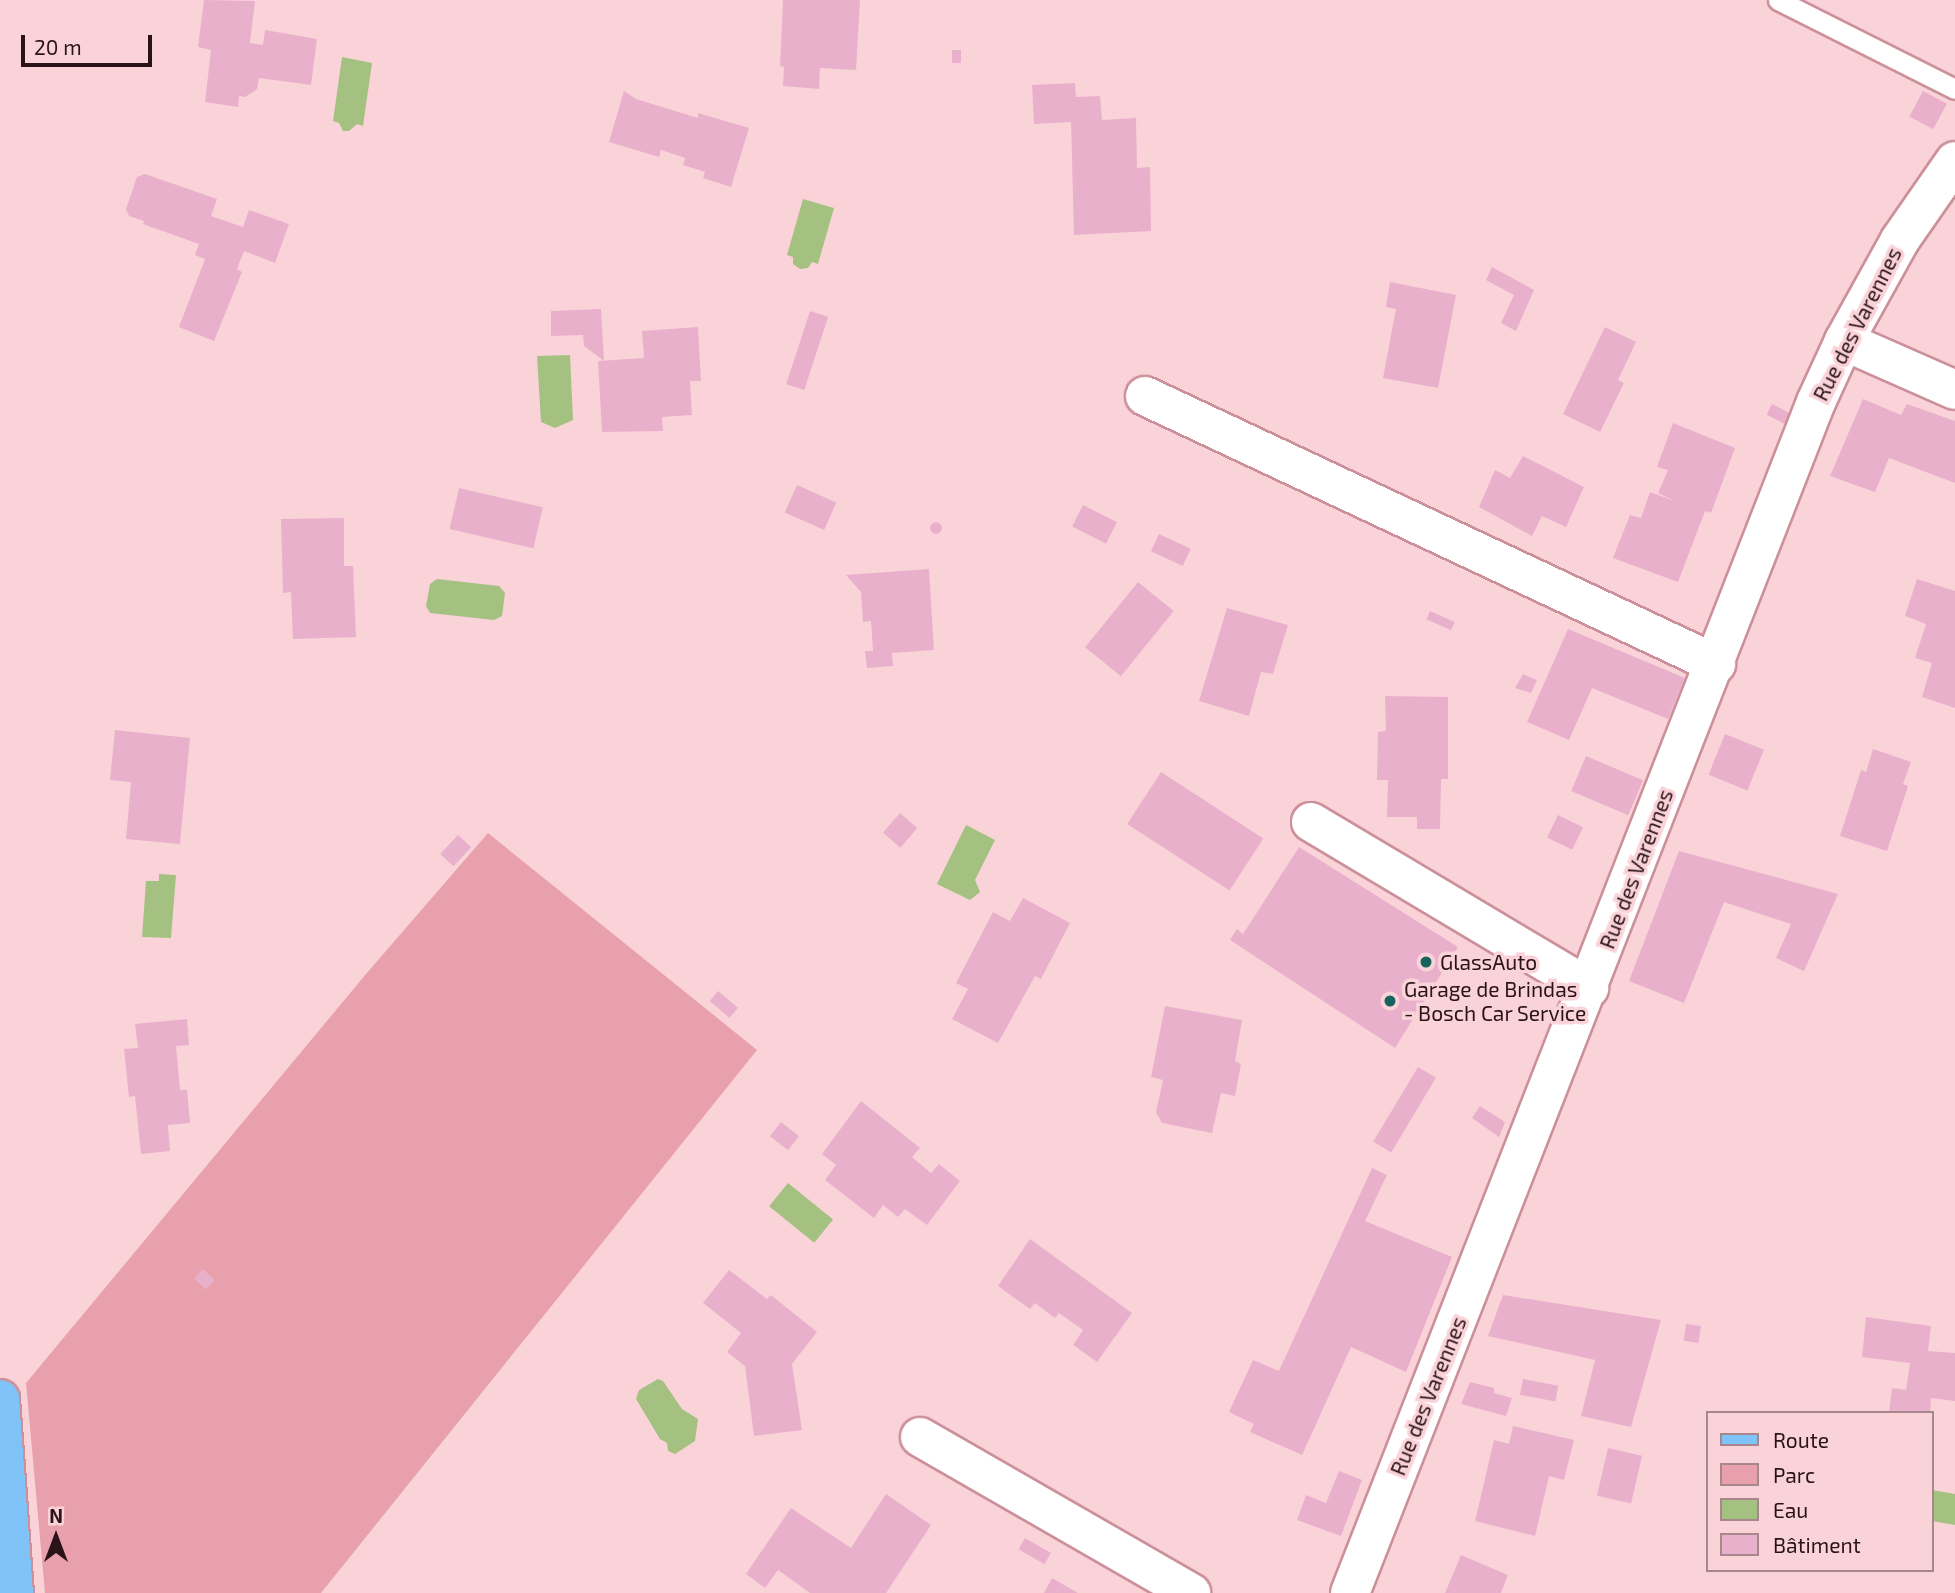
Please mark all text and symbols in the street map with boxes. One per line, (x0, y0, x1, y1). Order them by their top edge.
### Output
scale bar (24, 21, 156, 65)
text: 20 m (34, 34, 82, 59)
street label: Rue des Varennes (1807, 243, 1907, 405)
street label: Rue des Varennes (1594, 786, 1678, 952)
place label: GlassAuto (1440, 949, 1537, 975)
marker: GlassAuto (1418, 954, 1434, 970)
place label: Garage de Brindas - Bosch Car Service (1404, 976, 1587, 1026)
marker: Garage de Brindas - Bosch Car Service (1382, 993, 1398, 1009)
street label: Rue des Varennes (1385, 1313, 1471, 1479)
legend (1706, 1411, 1934, 1572)
text: Route (1773, 1427, 1829, 1452)
text: Parc (1773, 1462, 1815, 1487)
text: Eau (1773, 1497, 1808, 1522)
north arrow (21, 1502, 91, 1572)
text: N (49, 1504, 63, 1527)
text: Bâtiment (1773, 1532, 1861, 1557)

